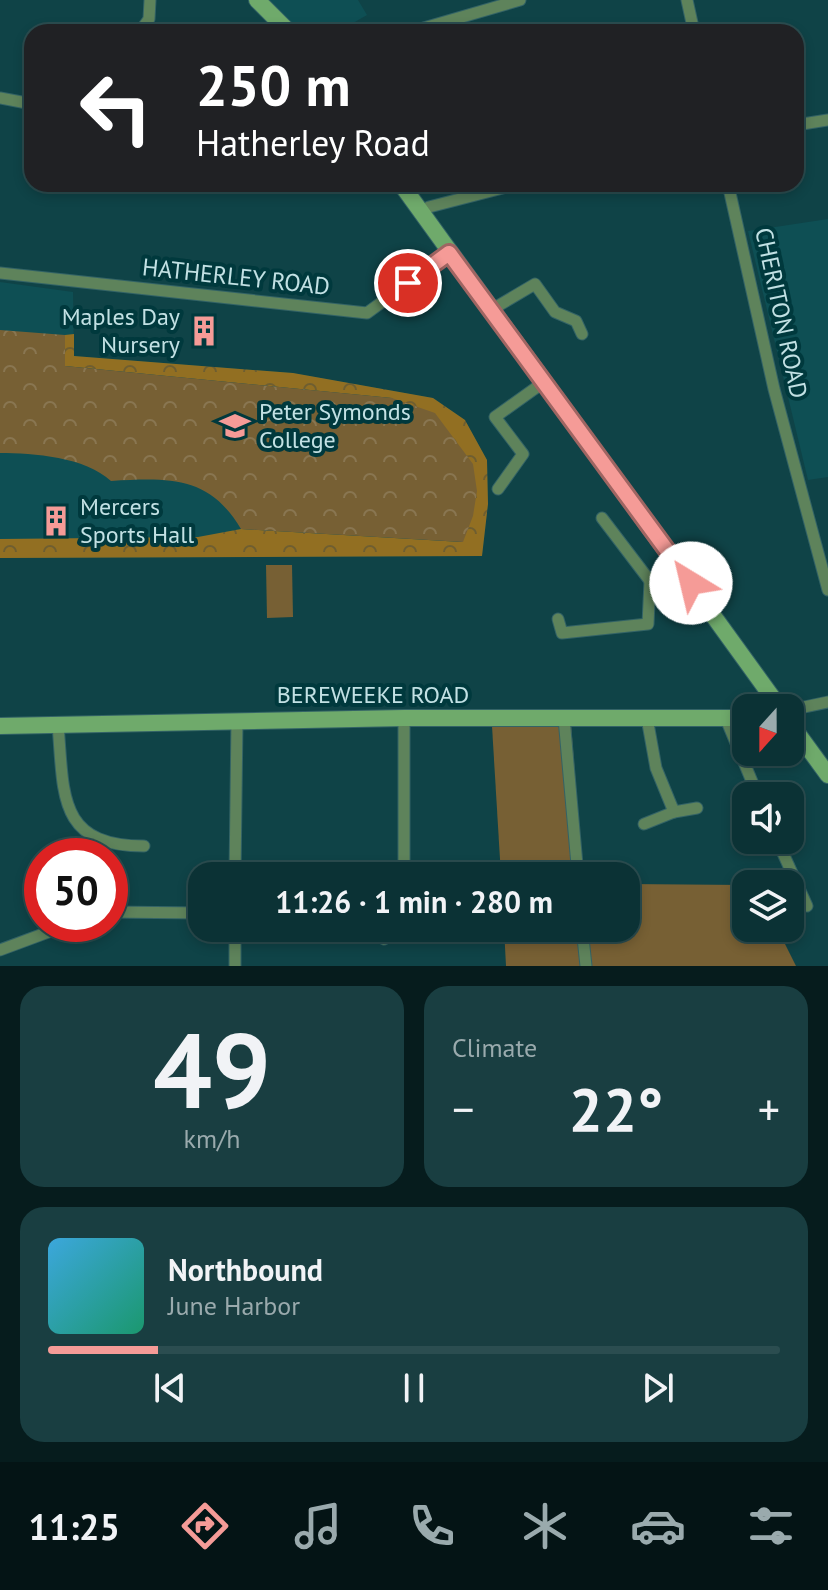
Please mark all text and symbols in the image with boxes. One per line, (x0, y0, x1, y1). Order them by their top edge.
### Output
text: 250 m (196, 49, 351, 121)
icon: left (64, 56, 168, 160)
text: Hatherley Road (196, 119, 430, 166)
street label: CHERITON ROAD (748, 225, 815, 401)
pin (374, 249, 442, 317)
street label: HATHERLEY ROAD (141, 251, 331, 302)
icon: arrive (386, 261, 430, 305)
place label: Maples Day Nursery (62, 301, 180, 360)
building icon: Maples Day Nursery (187, 314, 221, 348)
place label: Peter Symonds College (259, 396, 411, 455)
school or university icon: Peter Symonds College (218, 409, 252, 443)
place label: Mercers Sports Hall (80, 491, 194, 550)
building icon: Mercers Sports Hall (39, 504, 73, 538)
position arrow (649, 541, 733, 625)
street label: BEREWEEKE ROAD (277, 679, 469, 710)
north arrow (732, 694, 804, 766)
map controls (732, 694, 804, 942)
button: sound (732, 782, 804, 854)
speed limit sign: 50 (24, 838, 128, 942)
button: layers (732, 870, 804, 942)
text: 11:26 · 1 min · 280 m (275, 882, 553, 921)
text: 49 (153, 1002, 271, 1137)
text: Climate (452, 1031, 537, 1064)
text: 22° (569, 1070, 663, 1148)
text: − (452, 1080, 474, 1137)
text: + (758, 1080, 780, 1137)
text: km/h (184, 1122, 241, 1155)
text: Northbound (168, 1250, 323, 1289)
text: June Harbor (168, 1289, 300, 1322)
icon: previous (148, 1366, 192, 1410)
icon: pause (392, 1366, 436, 1410)
icon: next (636, 1366, 680, 1410)
icon: directions (177, 1498, 233, 1554)
icon: music (290, 1498, 346, 1554)
icon: phone (404, 1498, 460, 1554)
icon: climate (517, 1498, 573, 1554)
icon: car (630, 1498, 686, 1554)
icon: filters (743, 1498, 799, 1554)
text: 11:25 (29, 1503, 120, 1550)

